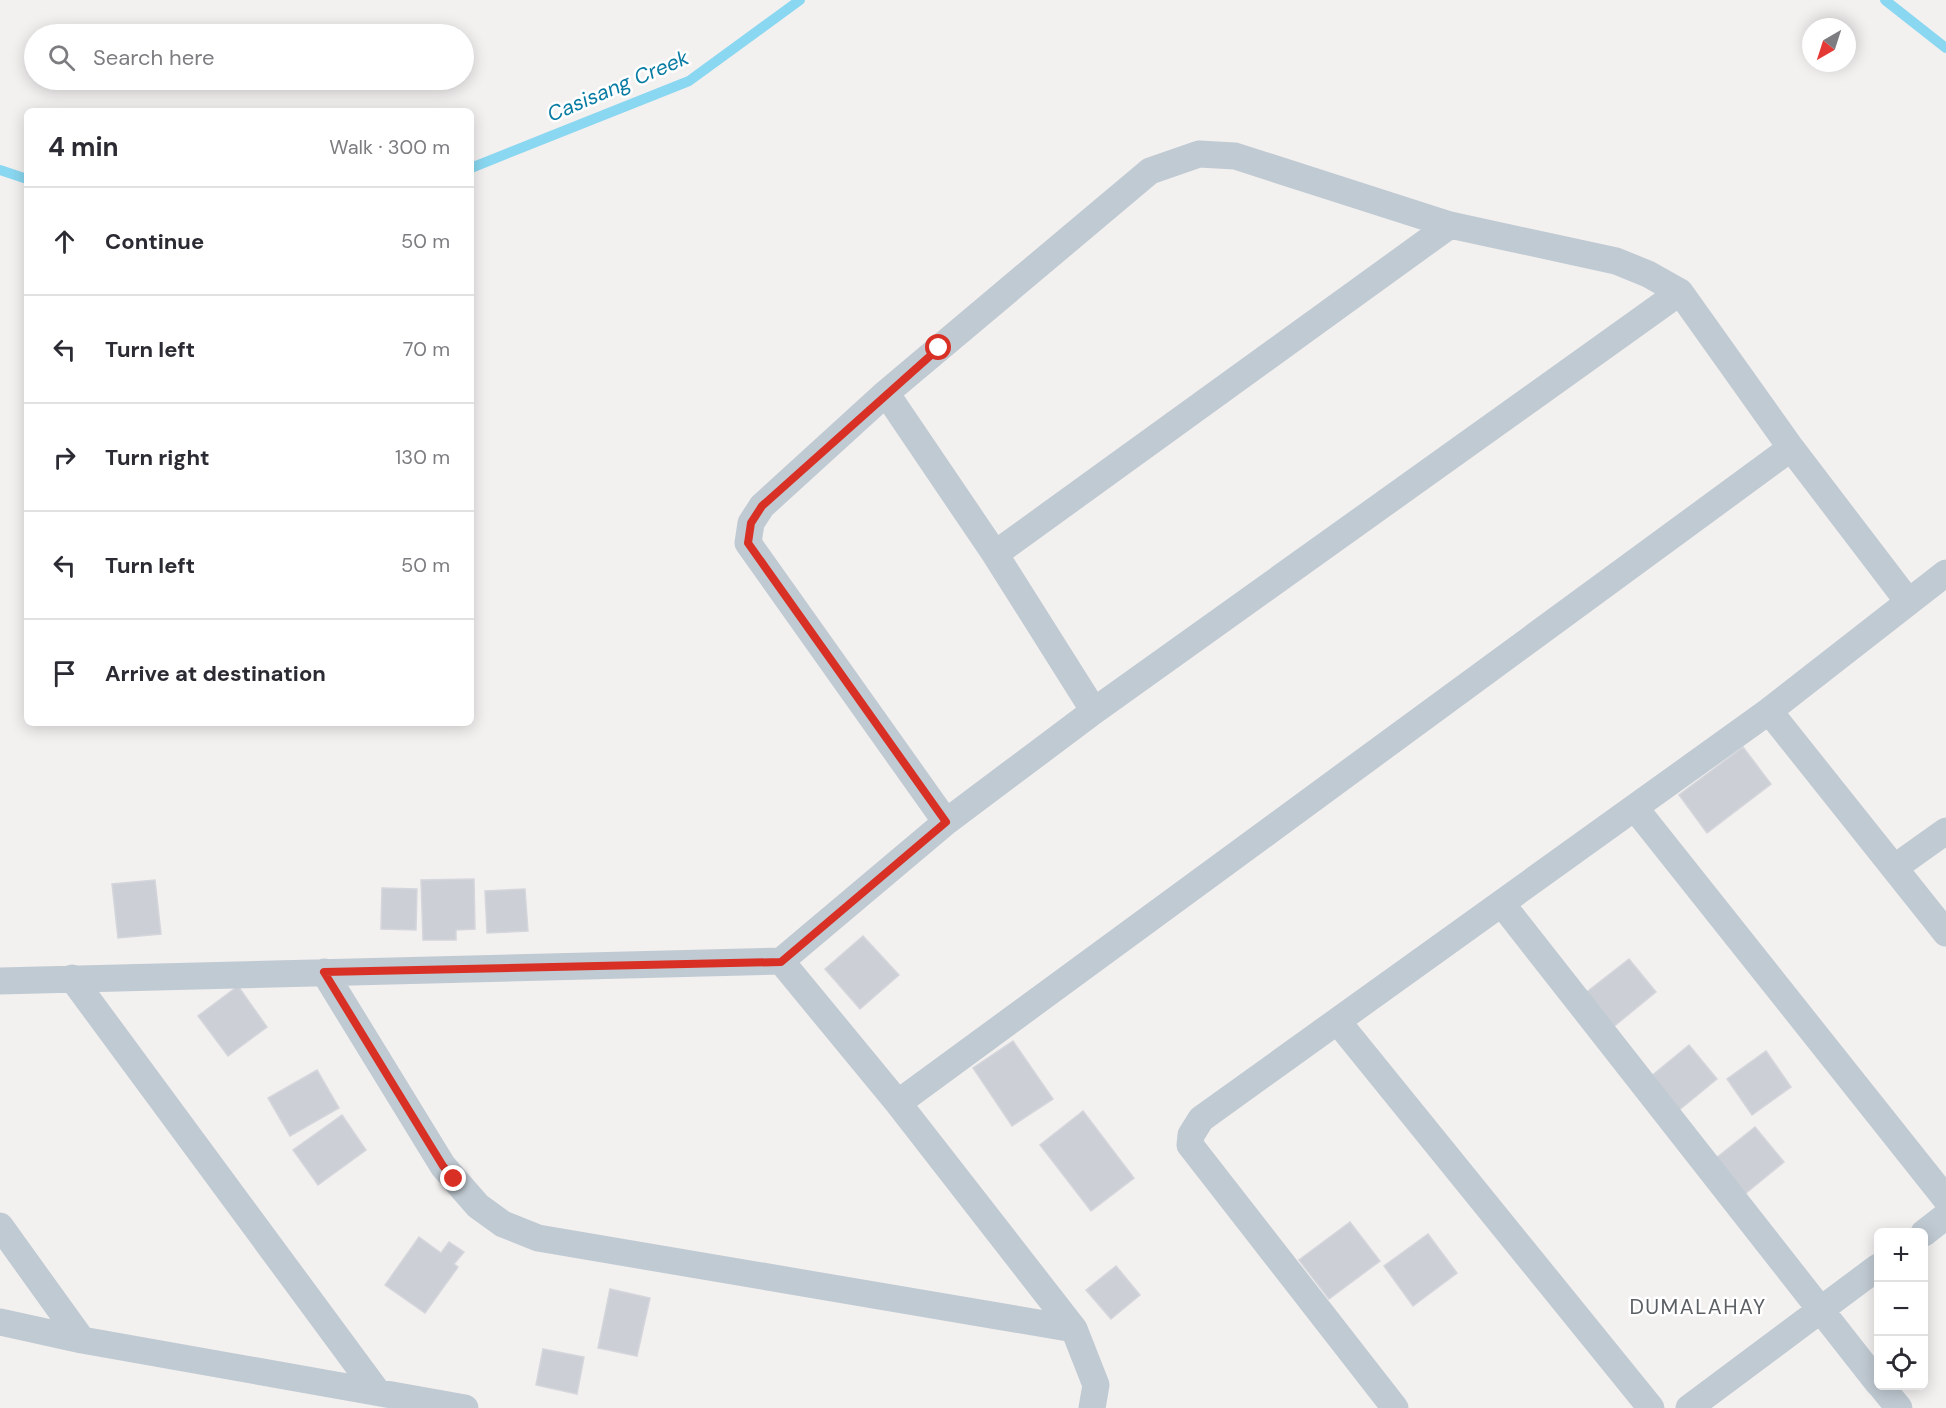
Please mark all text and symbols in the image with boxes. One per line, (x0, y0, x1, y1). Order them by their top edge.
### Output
north arrow (1802, 18, 1856, 72)
search box (24, 24, 474, 90)
icon: search (45, 41, 78, 74)
text: Search here (93, 43, 214, 72)
water label: Casisang Creek (543, 43, 693, 128)
text: 4 min (48, 130, 119, 164)
text: Walk · 300 m (329, 134, 450, 160)
icon: ahead (48, 225, 81, 258)
text: Continue (105, 227, 204, 256)
text: 50 m (401, 228, 450, 254)
icon: left (48, 333, 81, 366)
route start (925, 334, 951, 360)
text: Turn left (105, 335, 195, 364)
text: 70 m (403, 336, 450, 362)
icon: right (48, 441, 81, 474)
text: Turn right (105, 443, 210, 472)
text: 130 m (395, 444, 450, 470)
icon: left (48, 549, 81, 582)
text: Turn left (105, 551, 195, 580)
text: 50 m (401, 552, 450, 578)
icon: arrive (48, 657, 81, 690)
text: Arrive at destination (105, 659, 326, 688)
route end (440, 1165, 466, 1191)
map controls (1874, 1228, 1928, 1390)
button: + (1874, 1228, 1928, 1282)
button: − (1874, 1282, 1928, 1336)
district label: DUMALAHAY (1629, 1293, 1767, 1321)
button: locate (1874, 1336, 1928, 1390)

